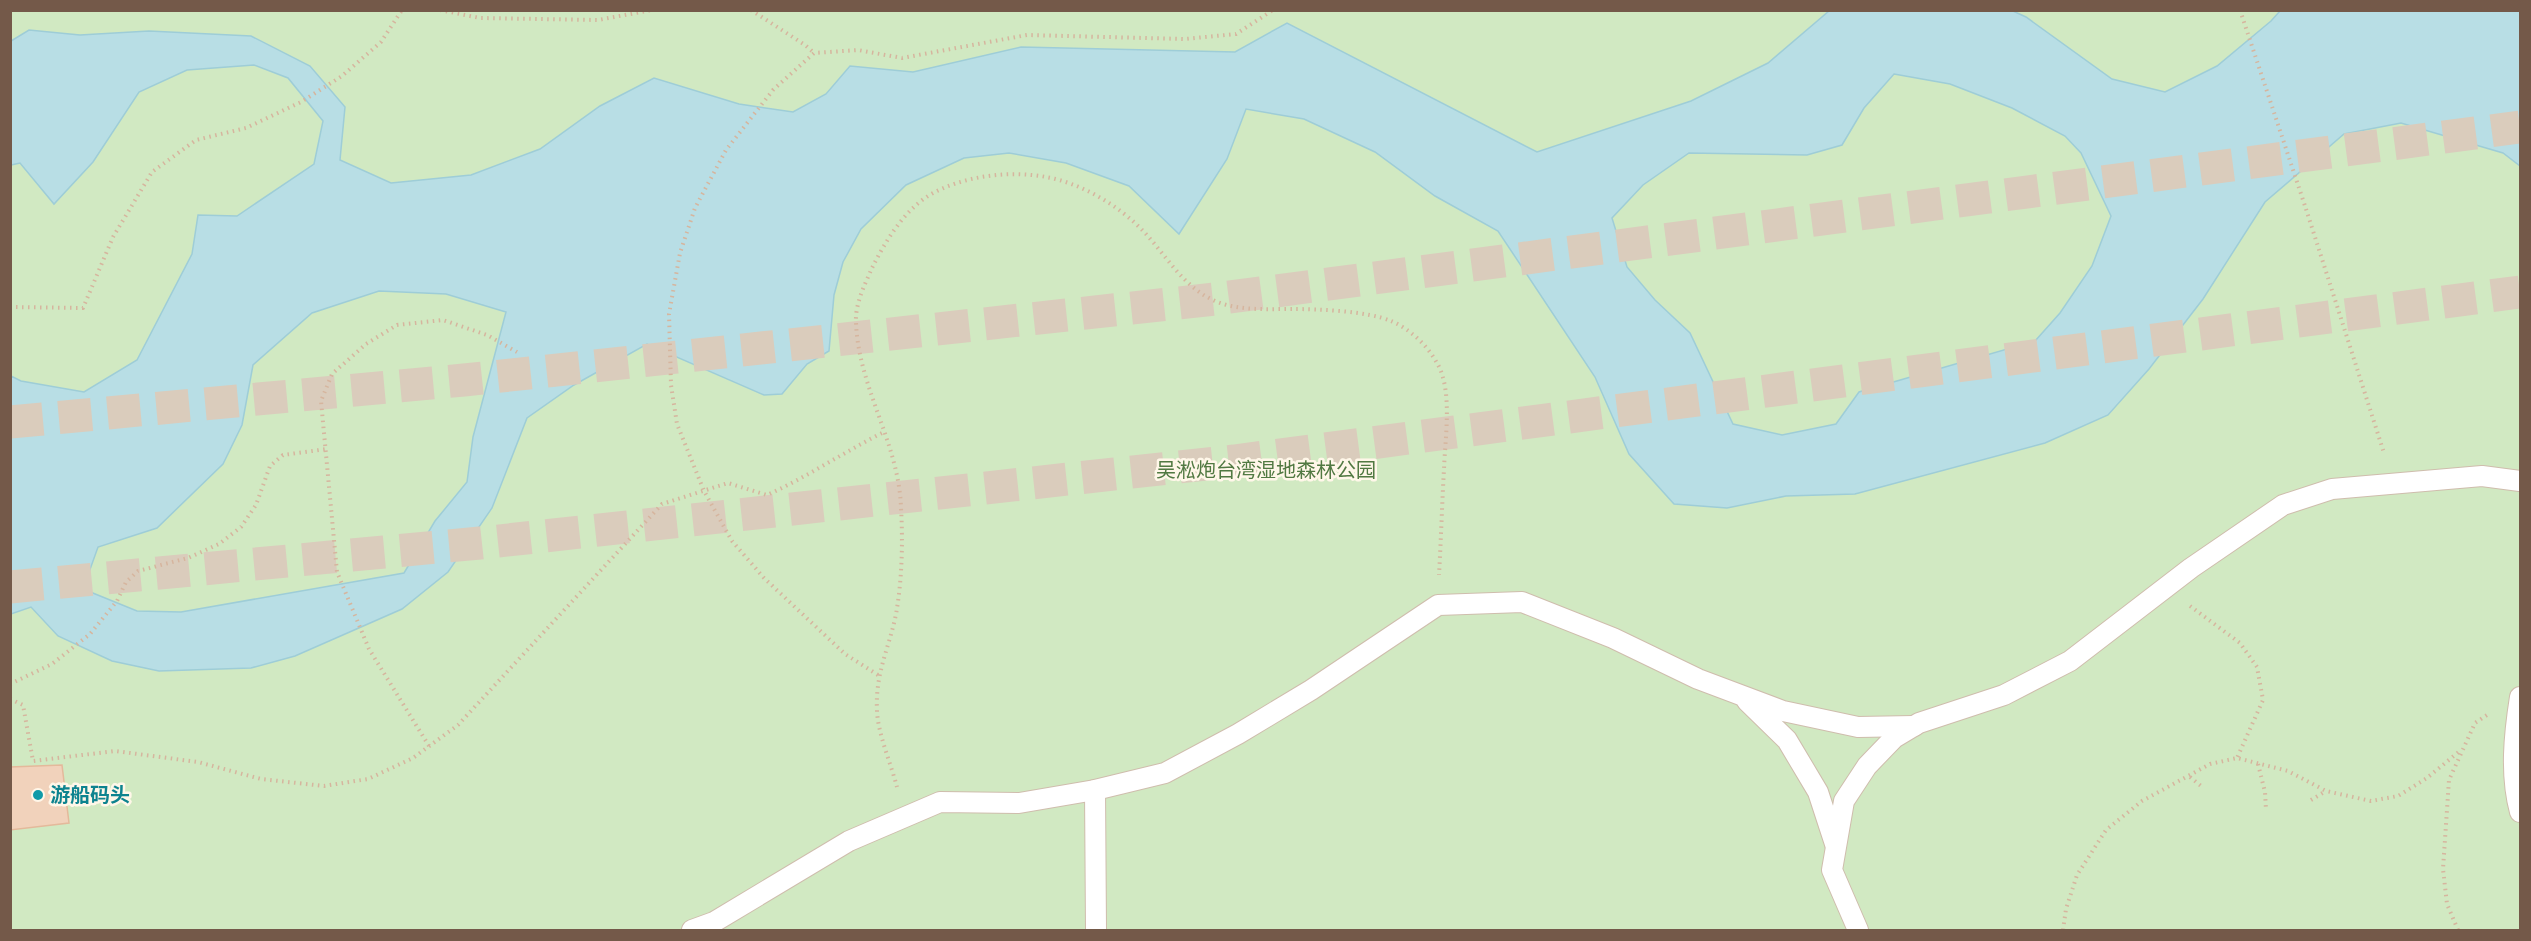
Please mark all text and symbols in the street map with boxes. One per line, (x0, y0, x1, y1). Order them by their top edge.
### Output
park label: 吴淞炮台湾湿地森林公园 (1156, 458, 1376, 482)
place label: 游船码头 (50, 783, 130, 807)
marker: 游船码头 (31, 788, 45, 802)

